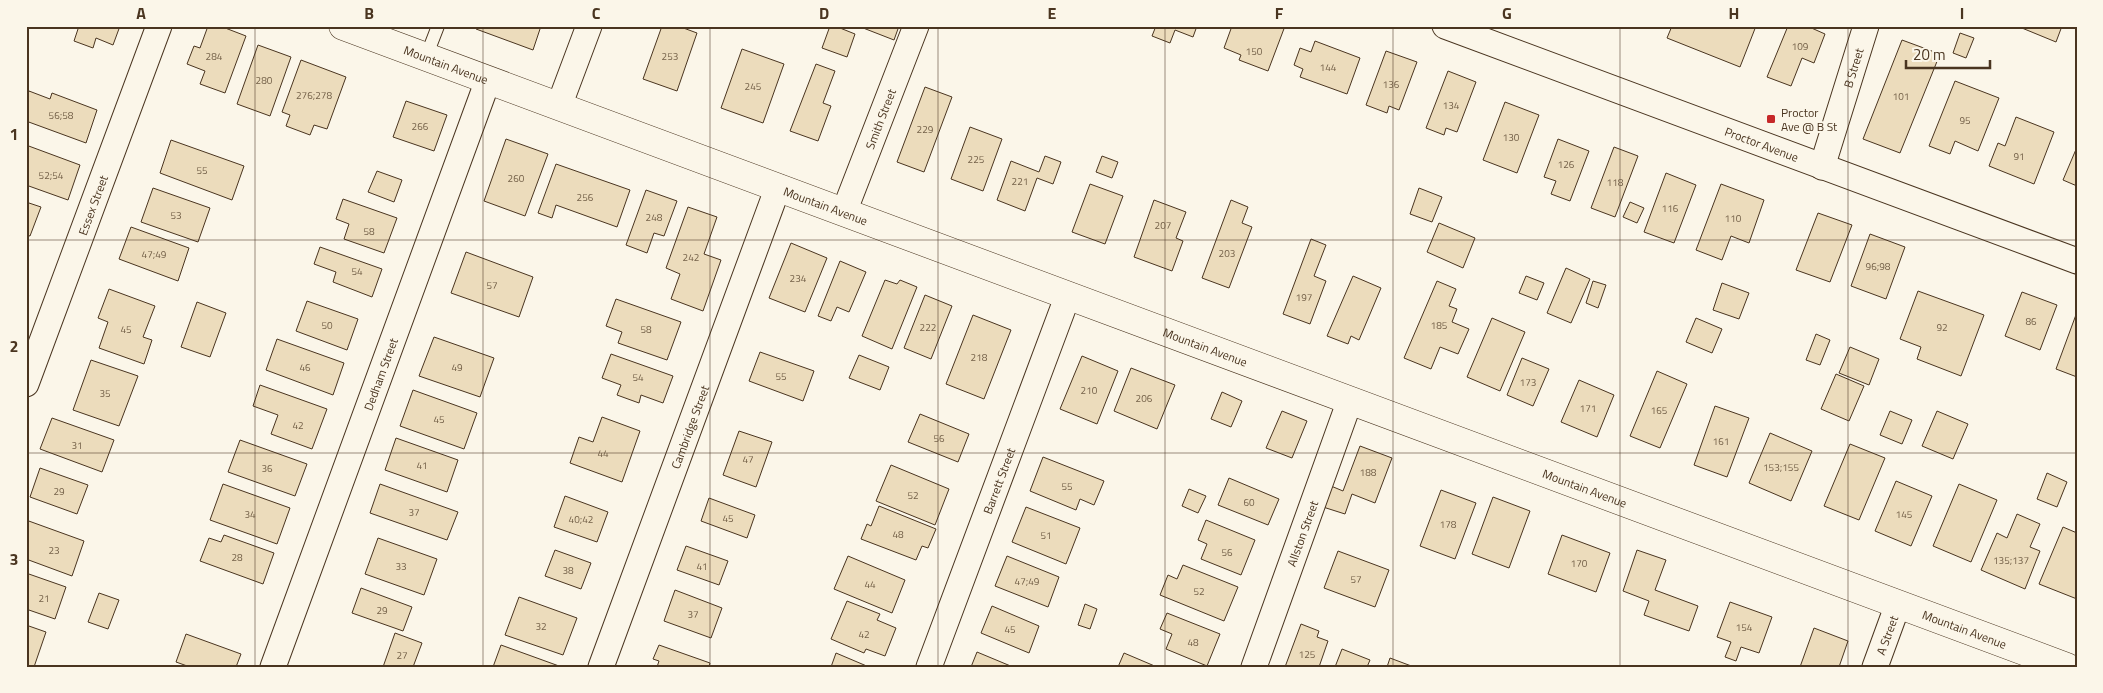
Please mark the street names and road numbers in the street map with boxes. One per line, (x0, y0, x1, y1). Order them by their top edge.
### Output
street label: Mountain Avenue (401, 40, 491, 89)
street label: B Street (1838, 45, 1868, 90)
street label: Smith Street (860, 85, 901, 152)
street label: Proctor Avenue (1722, 121, 1802, 166)
street label: Essex Street (73, 171, 113, 238)
street label: Mountain Avenue (781, 181, 871, 230)
street label: Mountain Avenue (1160, 322, 1250, 371)
street label: Dedham Street (358, 334, 403, 413)
street label: Cambridge Street (665, 382, 714, 471)
street label: Barrett Street (978, 444, 1020, 517)
street label: Mountain Avenue (1540, 463, 1630, 512)
street label: Allston Street (1281, 497, 1323, 569)
street label: Mountain Avenue (1920, 605, 2009, 653)
street label: A Street (1871, 612, 1903, 657)

